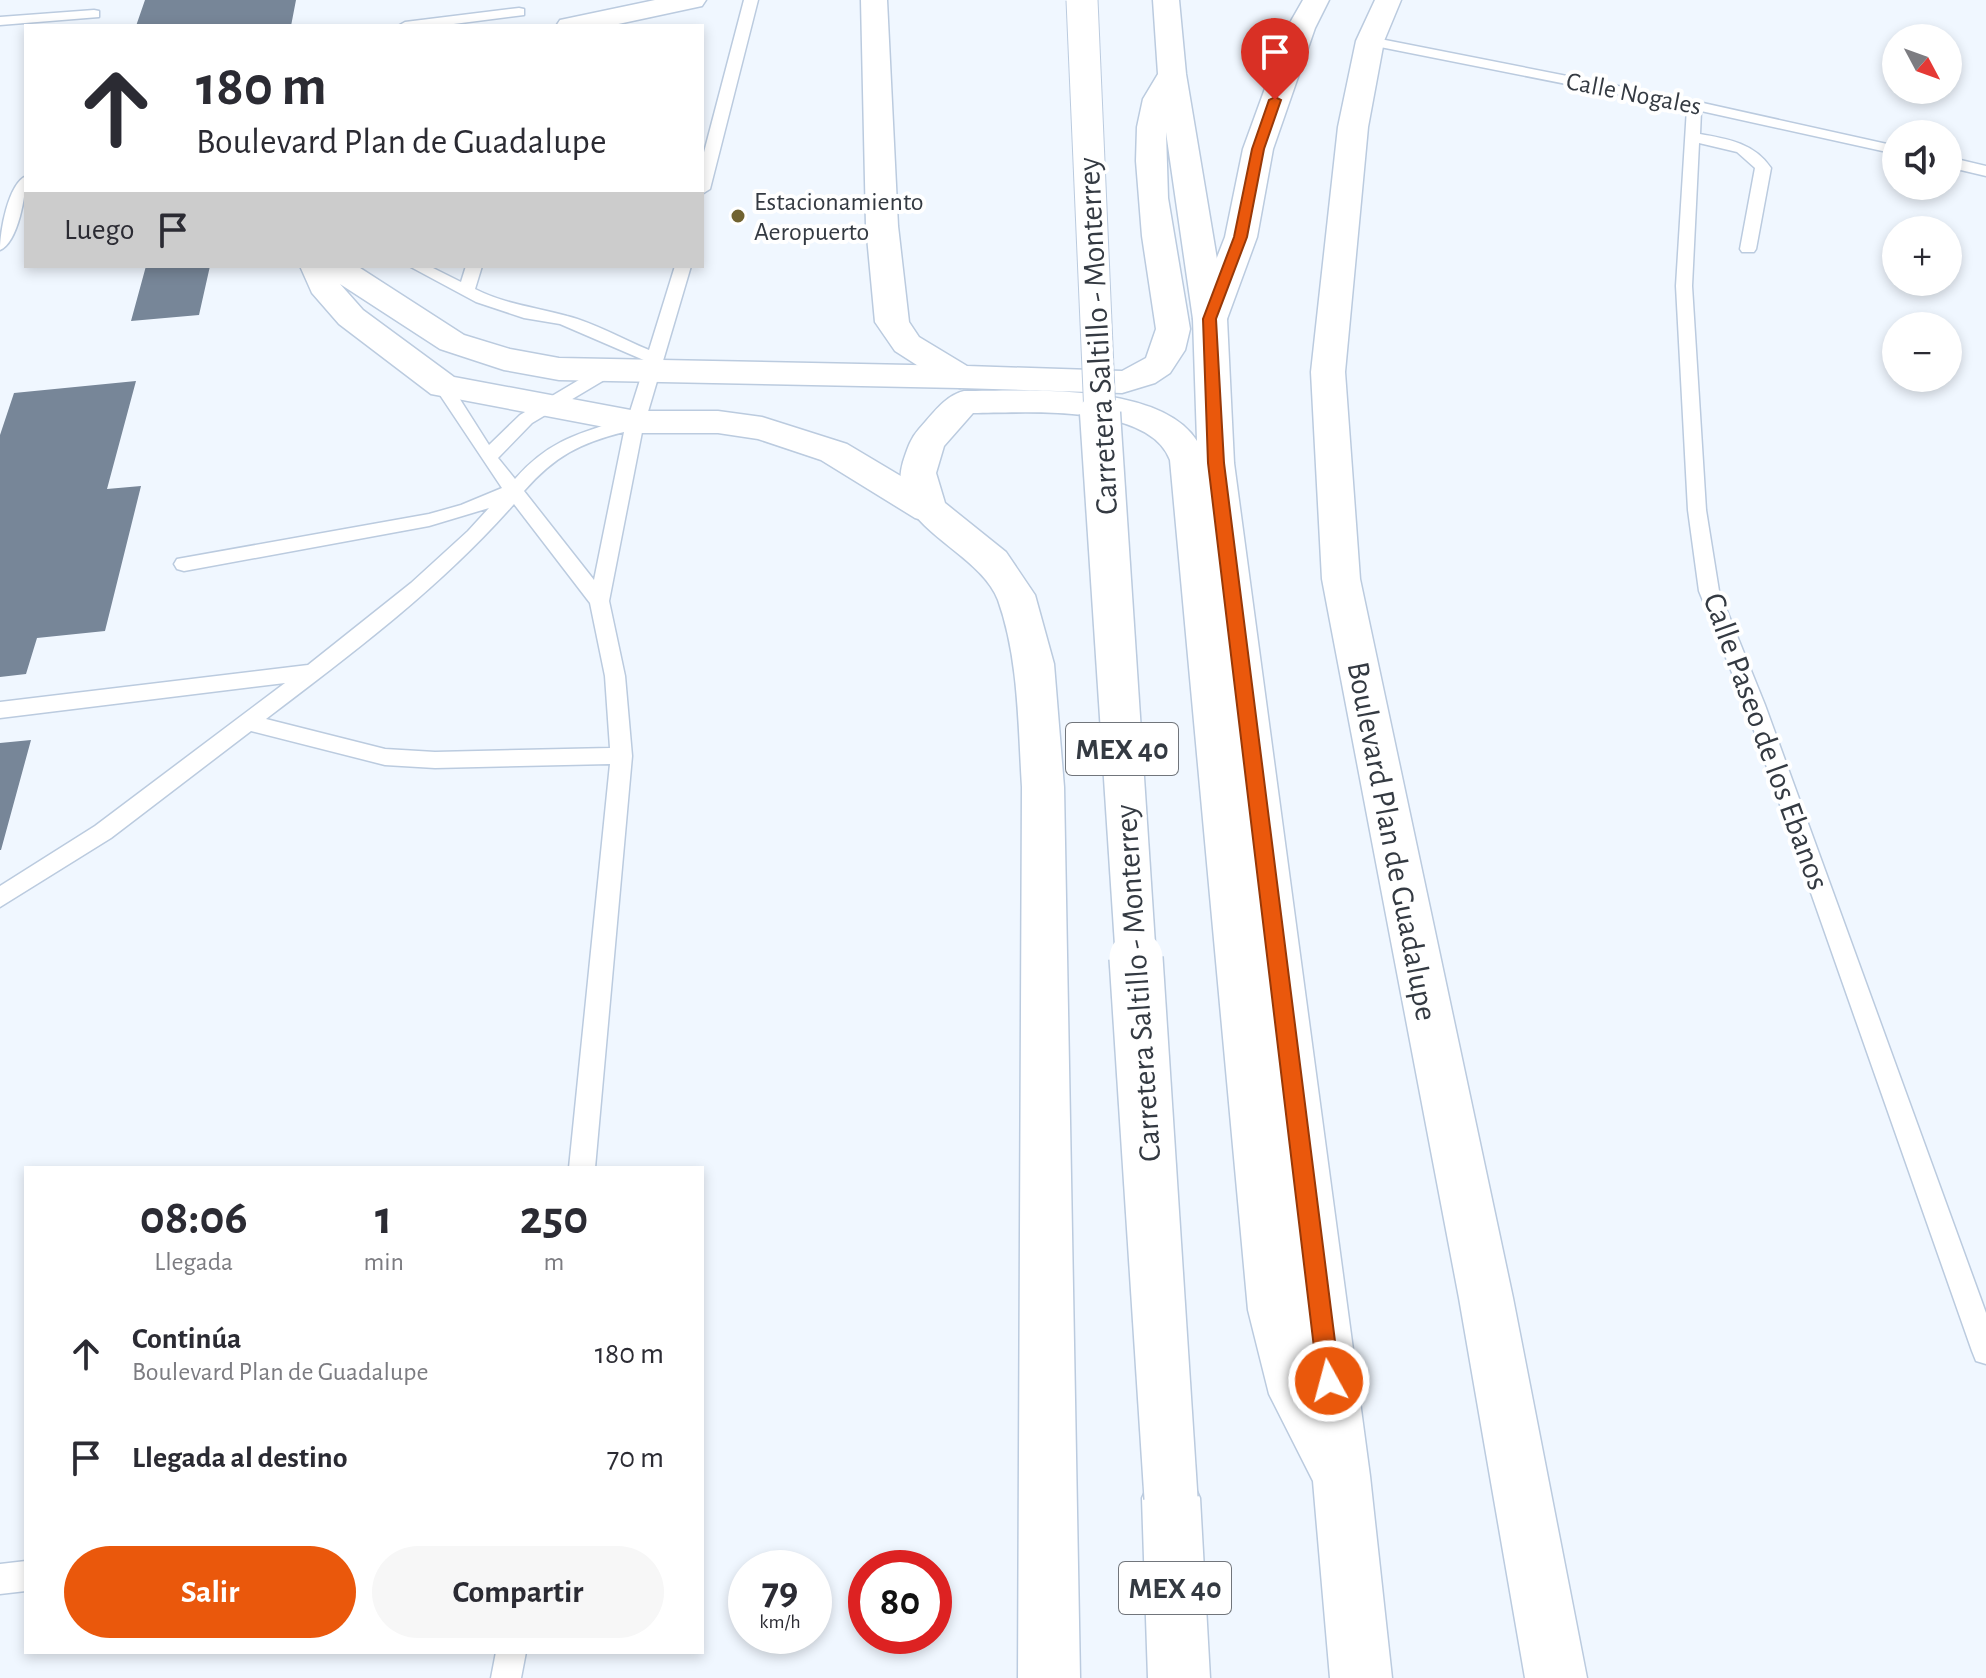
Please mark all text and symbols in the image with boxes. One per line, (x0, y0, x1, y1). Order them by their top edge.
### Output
pin (1241, 18, 1309, 100)
north arrow (1882, 24, 1962, 104)
map controls (1882, 24, 1962, 392)
icon: arrive (1253, 30, 1297, 74)
icon: ahead (64, 56, 168, 160)
text: 180 m (196, 59, 327, 115)
street label: Calle Nogales (1564, 68, 1704, 120)
button: sound (1882, 120, 1962, 200)
text: Boulevard Plan de Guadalupe (196, 124, 606, 160)
street label: Carretera Saltillo - Monterrey (1073, 156, 1123, 516)
place label: Estacionamiento Aeropuerto (754, 189, 924, 245)
marker: Estacionamiento Aeropuerto (729, 207, 747, 225)
icon: arrive (151, 208, 195, 252)
text: Luego (64, 215, 135, 245)
button: + (1882, 216, 1962, 296)
button: − (1882, 312, 1962, 392)
street label: Calle Paseo de los Ebanos (1697, 589, 1835, 894)
street label: Boulevard Plan de Guadalupe (1342, 659, 1443, 1023)
road number: MEX 40 (1066, 723, 1178, 775)
street label: Carretera Saltillo - Monterrey (1110, 803, 1166, 1163)
text: 08:06 (140, 1195, 248, 1243)
text: 1 (375, 1195, 392, 1243)
text: 250 (520, 1195, 588, 1243)
text: Llegada (154, 1249, 233, 1275)
text: min (363, 1249, 404, 1275)
text: m (544, 1249, 564, 1275)
text: Continúa (132, 1324, 241, 1354)
icon: ahead (64, 1332, 108, 1376)
text: 180 m (595, 1339, 664, 1369)
position arrow (1287, 1339, 1371, 1423)
text: Boulevard Plan de Guadalupe (132, 1359, 428, 1385)
icon: arrive (64, 1436, 108, 1480)
text: Llegada al destino (132, 1443, 348, 1473)
text: 70 m (607, 1443, 664, 1473)
button: Salir (64, 1546, 356, 1638)
button: Compartir (372, 1546, 664, 1638)
speed limit sign: 80 (848, 1550, 952, 1654)
road number: MEX 40 (1119, 1562, 1231, 1614)
text: 79 (762, 1572, 798, 1612)
text: km/h (759, 1612, 801, 1632)

